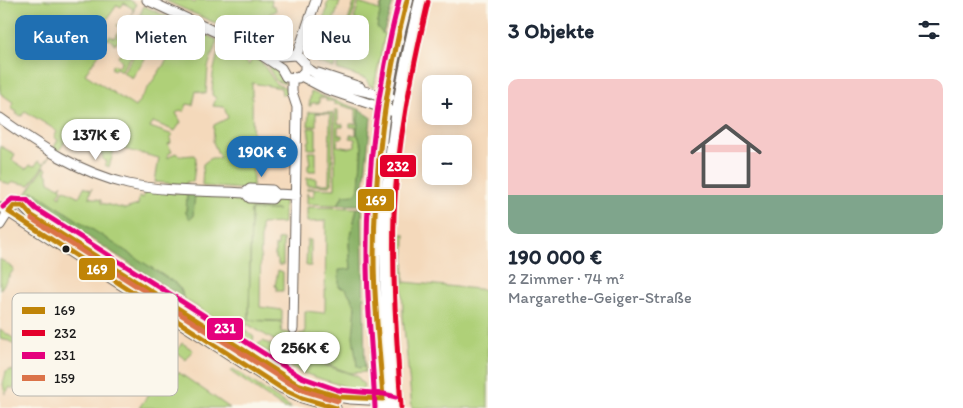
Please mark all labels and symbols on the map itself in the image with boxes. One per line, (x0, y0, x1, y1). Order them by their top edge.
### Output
pin: 137K € (55, 119, 137, 161)
pin: 190K € (221, 136, 303, 178)
line badge: 232 (379, 154, 417, 178)
text: 232 (387, 158, 410, 175)
line badge: 169 (357, 188, 395, 212)
text: 169 (365, 192, 387, 209)
unlabelled marker (61, 244, 71, 254)
line badge: 169 (78, 257, 116, 281)
text: 169 (86, 261, 108, 278)
legend (12, 293, 178, 396)
text: 169 (54, 302, 75, 319)
line badge: 231 (206, 317, 244, 341)
text: 231 (214, 320, 236, 337)
text: 232 (54, 325, 77, 342)
pin: 256K € (264, 332, 346, 374)
text: 231 (54, 347, 76, 364)
text: 159 (54, 370, 75, 387)

